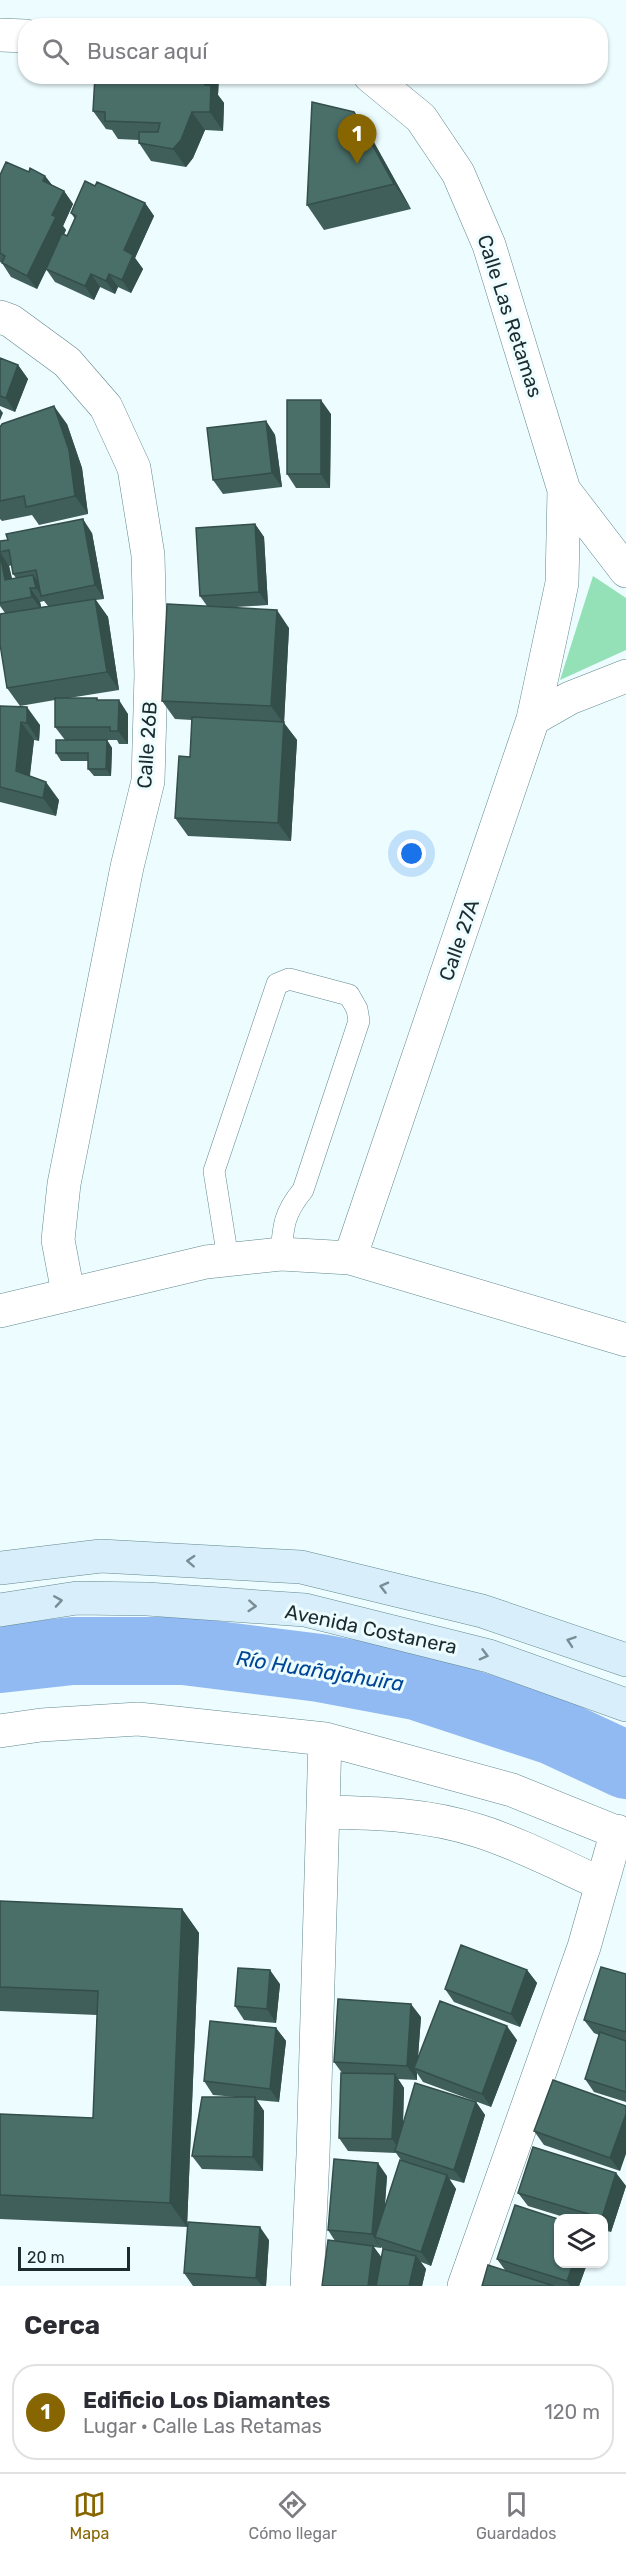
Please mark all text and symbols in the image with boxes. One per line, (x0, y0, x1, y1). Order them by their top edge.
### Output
search box (18, 18, 608, 84)
icon: search (39, 35, 72, 68)
text: Buscar aquí (87, 38, 208, 65)
pin: 1 (338, 114, 376, 164)
street label: Calle Las Retamas (472, 232, 548, 400)
street label: Calle 26B (132, 701, 162, 789)
your location (397, 839, 426, 868)
street label: Calle 27A (434, 896, 484, 984)
one-way arrow (187, 1554, 196, 1567)
one-way arrow (379, 1581, 389, 1594)
one-way arrow (53, 1595, 62, 1607)
street label: Avenida Costanera (283, 1599, 459, 1659)
one-way arrow (248, 1600, 257, 1613)
one-way arrow (566, 1636, 577, 1649)
water label: Río Huañajahuira (234, 1645, 406, 1696)
one-way arrow (479, 1647, 489, 1660)
map controls (554, 2214, 608, 2268)
button: layers (554, 2214, 608, 2268)
scale bar (18, 2244, 130, 2272)
text: 20 m (27, 2248, 65, 2267)
text: Cerca (24, 2310, 100, 2341)
text: Edificio Los Diamantes (83, 2387, 330, 2414)
text: 1 (41, 2400, 50, 2424)
text: 120 m (544, 2400, 600, 2424)
text: Lugar · Calle Las Retamas (83, 2414, 322, 2438)
tab: Mapa (70, 2488, 109, 2543)
tab: Cómo llegar (249, 2488, 337, 2543)
tab: Guardados (476, 2488, 556, 2543)

